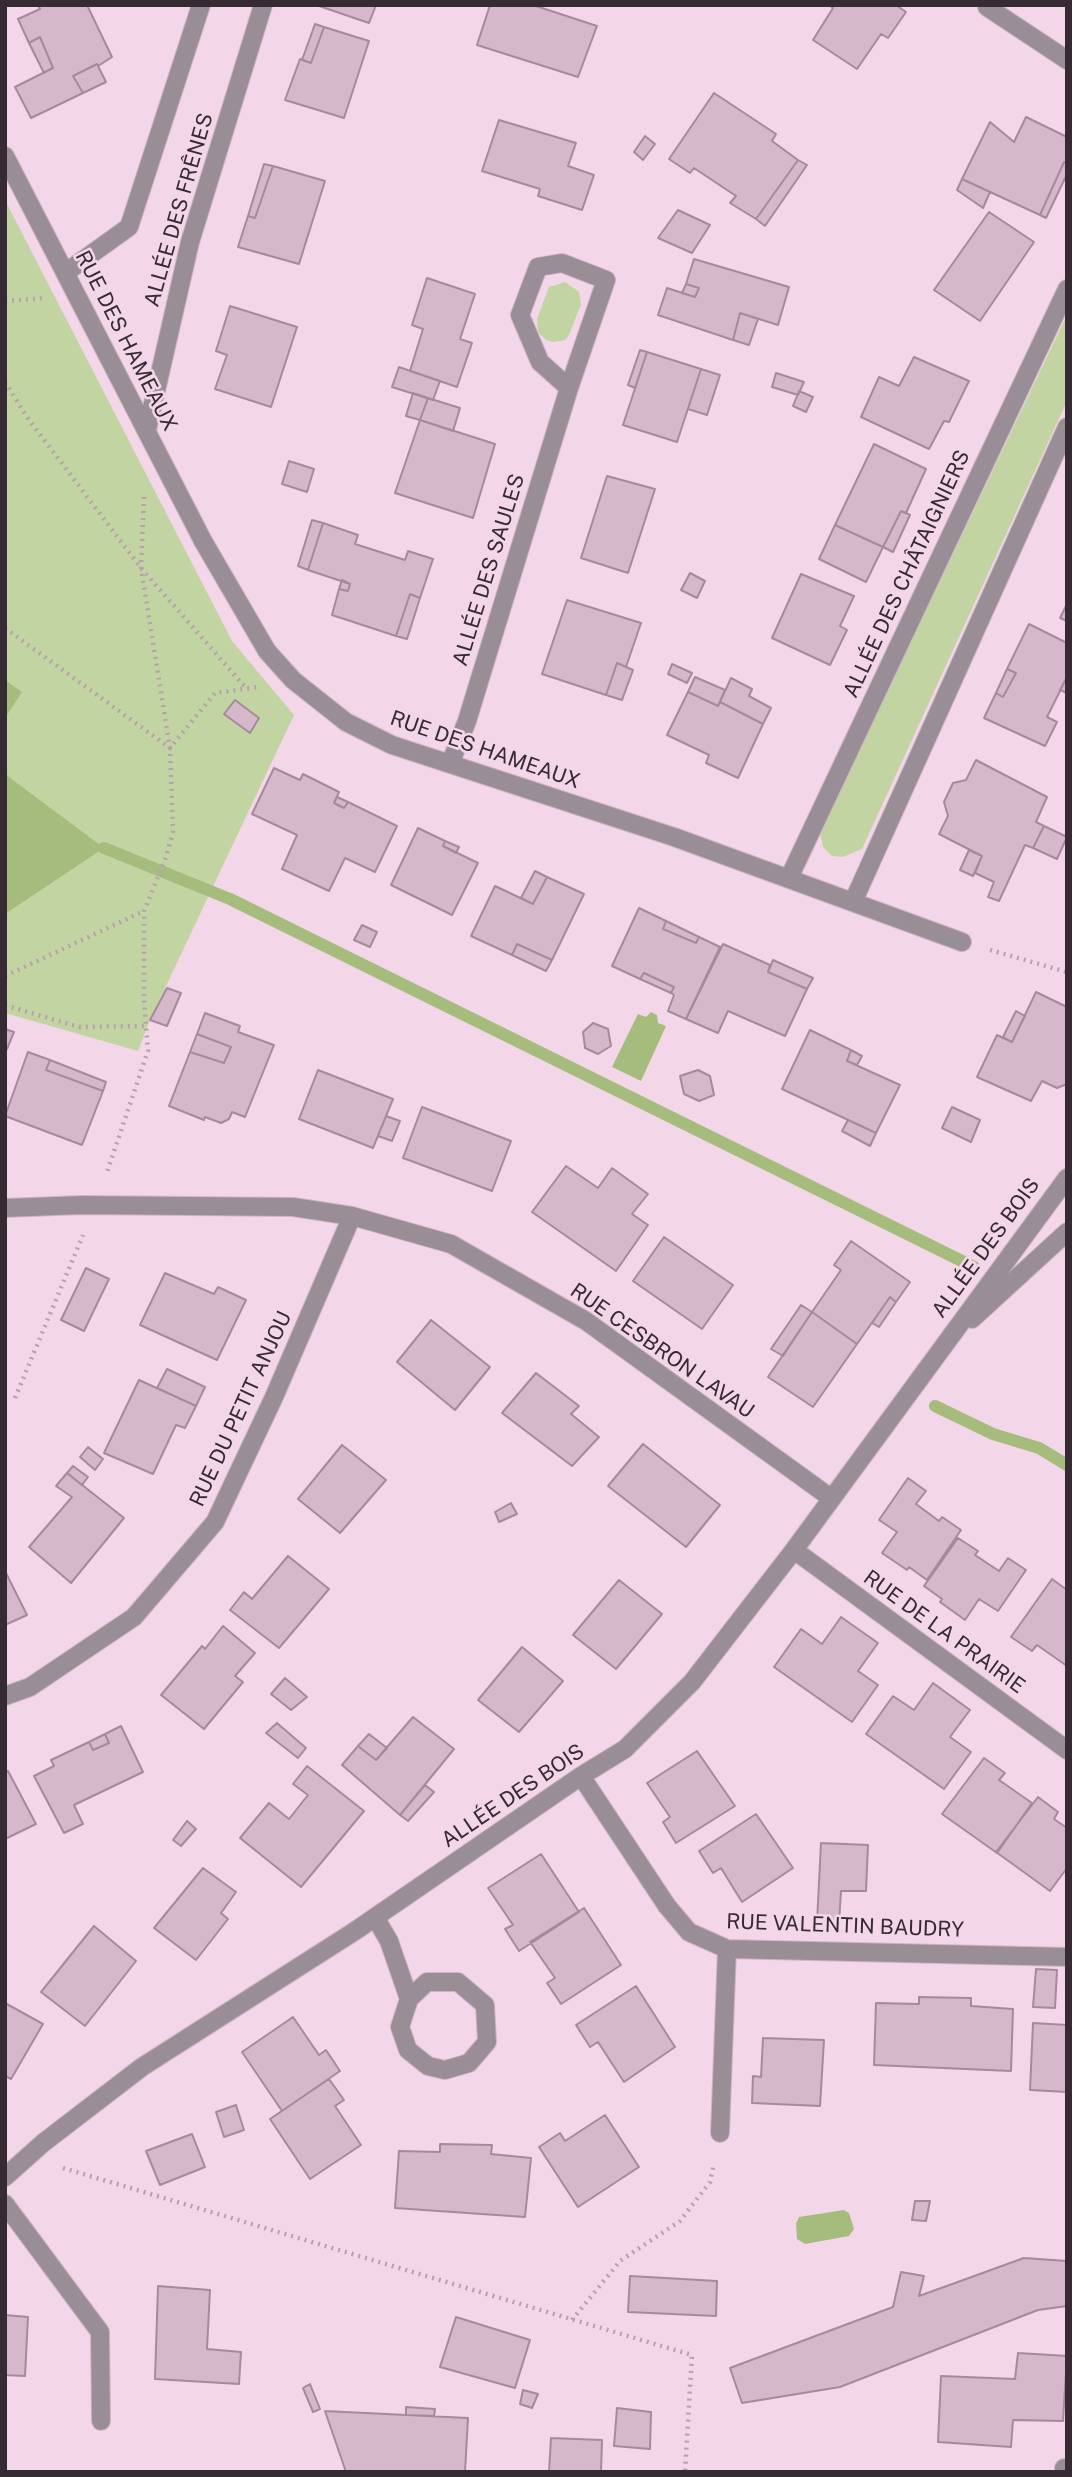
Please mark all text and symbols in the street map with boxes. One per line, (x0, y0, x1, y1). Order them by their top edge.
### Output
street label: ALLÉE DES FRÊNES (139, 110, 219, 310)
street label: RUE DES HAMEAUX (70, 246, 182, 436)
street label: ALLÉE DES CHÂTAIGNIERS (838, 446, 976, 702)
street label: ALLÉE DES SAULES (448, 471, 530, 669)
street label: RUE DES HAMEAUX (387, 706, 583, 794)
street label: ALLÉE DES BOIS (927, 1173, 1045, 1323)
street label: RUE CESBRON LAVAU (565, 1278, 759, 1424)
street label: RUE DU PETIT ANJOU (185, 1307, 297, 1511)
street label: RUE DE LA PRAIRIE (858, 1565, 1030, 1699)
street label: ALLÉE DES BOIS (437, 1739, 589, 1853)
street label: RUE VALENTIN BAUDRY (726, 1909, 964, 1943)

